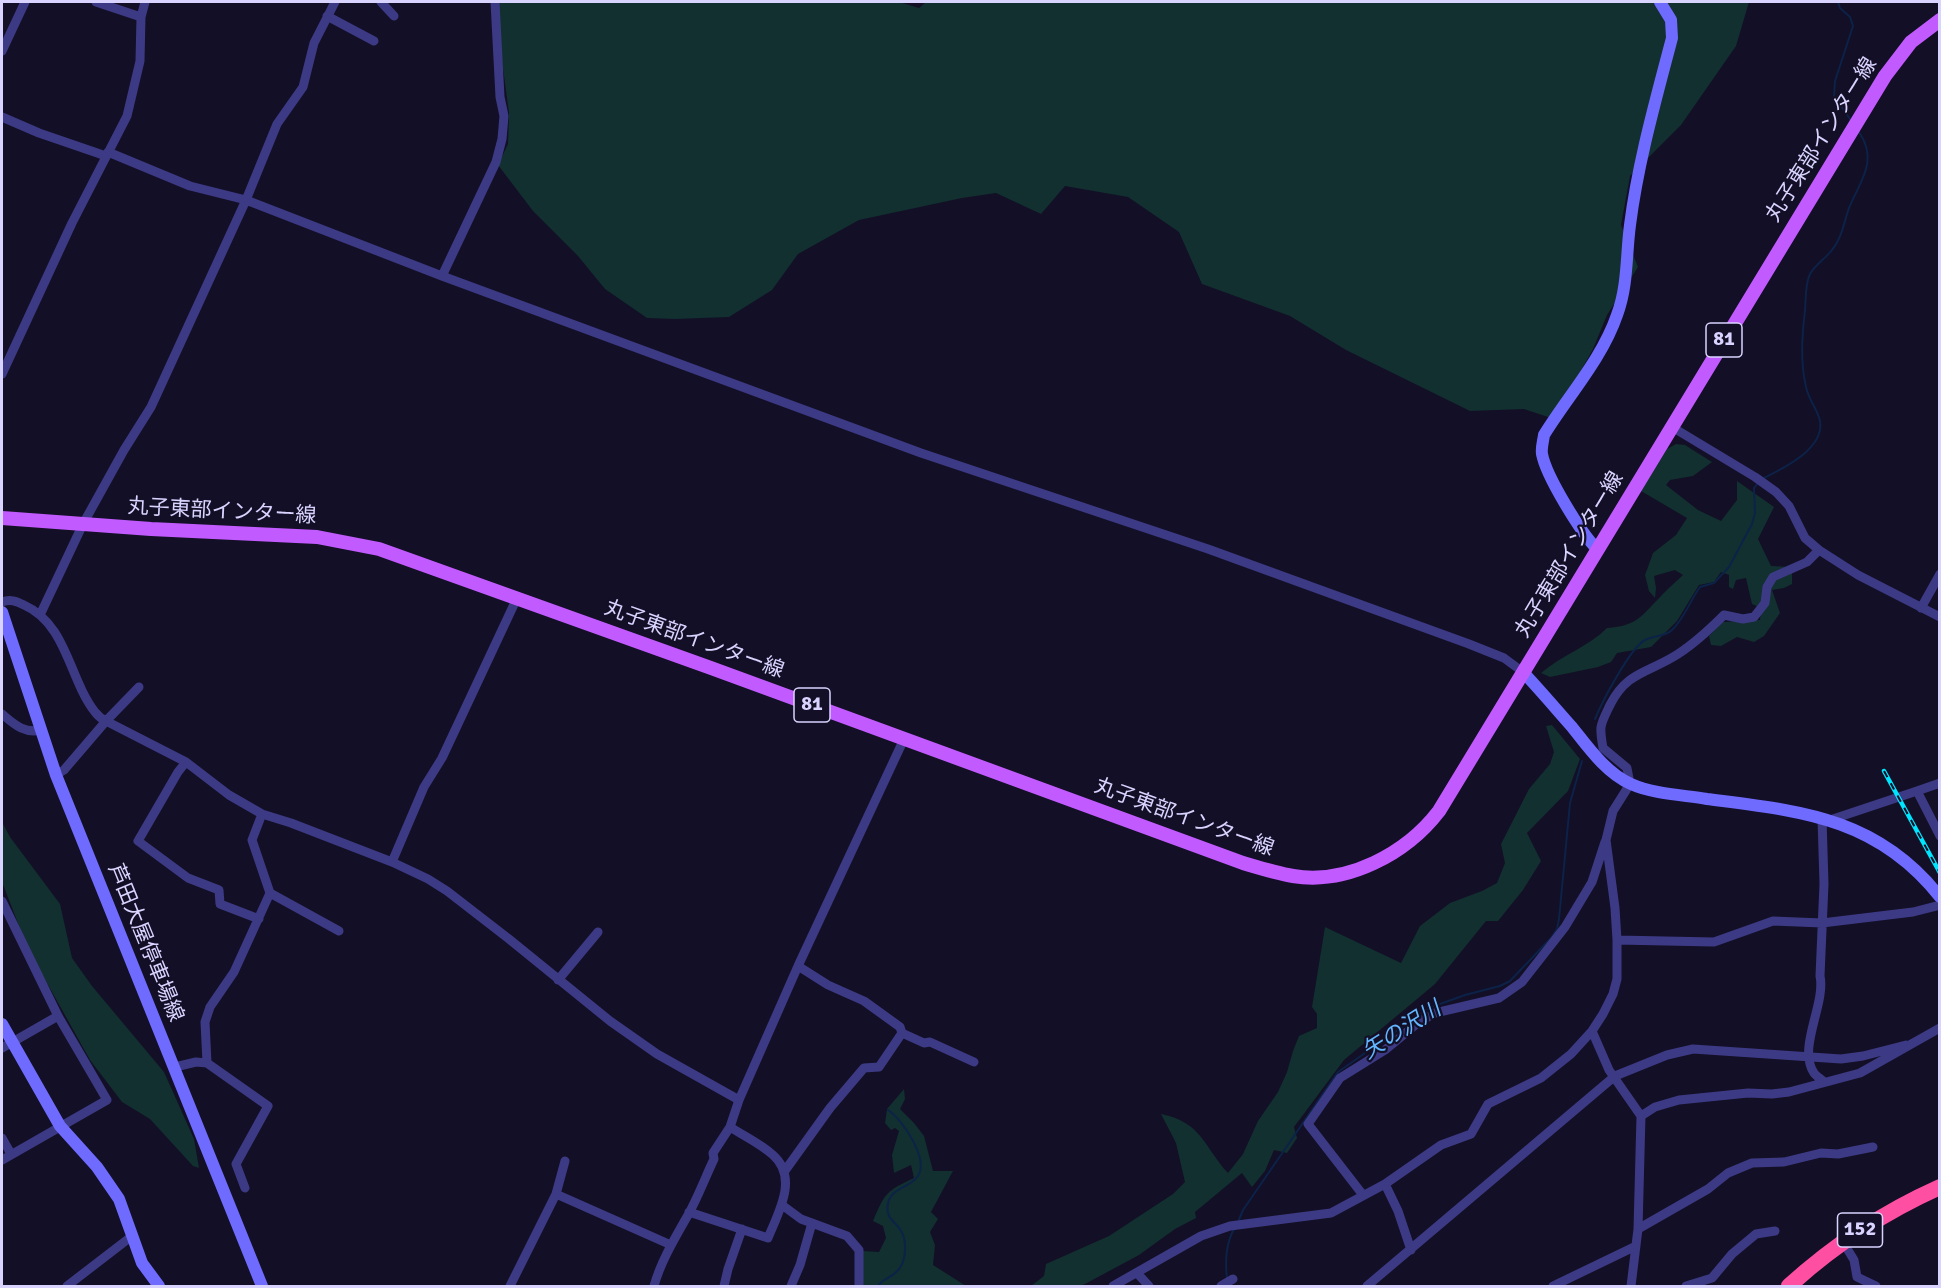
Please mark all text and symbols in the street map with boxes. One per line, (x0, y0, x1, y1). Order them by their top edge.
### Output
street label: 丸子東部インター線 (1761, 53, 1883, 227)
road number: 81 (1706, 323, 1742, 357)
street label: 丸子東部インター線 (1511, 468, 1629, 642)
street label: 丸子東部インター線 (127, 494, 317, 530)
street label: 丸子東部インター線 (601, 596, 787, 684)
road number: 81 (794, 688, 830, 722)
street label: 丸子東部インター線 (1091, 774, 1277, 862)
street label: 芦田大屋停車場線 (102, 860, 188, 1026)
water label: 矢の沢川 (1358, 996, 1446, 1066)
road number: 152 (1838, 1213, 1882, 1247)

